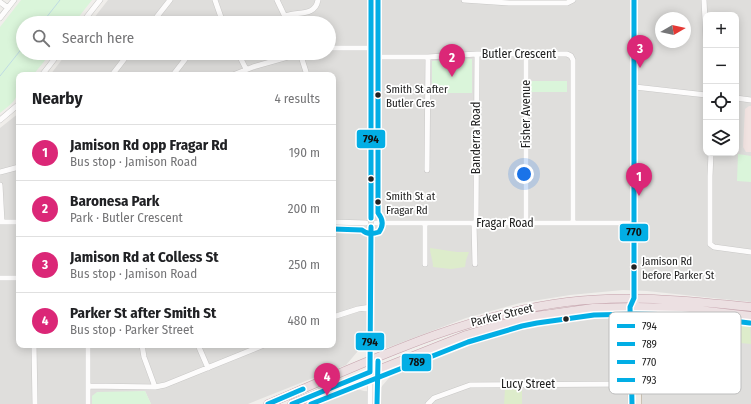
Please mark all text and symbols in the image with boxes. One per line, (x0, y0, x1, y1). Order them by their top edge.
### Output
north arrow (655, 12, 691, 48)
map controls (703, 12, 739, 156)
button: + (703, 12, 739, 48)
search box (16, 16, 336, 60)
icon: search (30, 27, 52, 49)
text: Search here (62, 29, 134, 47)
pin: 3 (627, 35, 653, 68)
pin: 2 (439, 44, 465, 77)
street label: Butler Crescent (482, 47, 556, 61)
button: − (703, 48, 739, 84)
street label: Fisher Avenue (519, 80, 533, 148)
place label: Smith St after Butler Cres (386, 83, 448, 110)
button: locate (703, 84, 739, 120)
text: Nearby (32, 88, 83, 109)
marker: Smith St after Butler Cres (373, 90, 383, 100)
text: 4 results (274, 91, 320, 106)
street label: Banderra Road (469, 102, 483, 174)
button: layers (703, 120, 739, 156)
line badge: 794 (356, 129, 386, 149)
text: 794 (363, 133, 379, 146)
text: Jamison Rd opp Fragar Rd (70, 136, 228, 154)
text: 1 (42, 145, 48, 160)
text: 190 m (289, 145, 320, 160)
text: Bus stop · Jamison Road (70, 154, 197, 169)
pin: 1 (626, 163, 652, 196)
your location (514, 164, 534, 184)
unlabelled marker (366, 174, 376, 184)
place label: Smith St at Fragar Rd (386, 190, 436, 217)
text: Baronesa Park (70, 192, 160, 210)
marker: Smith St at Fragar Rd (373, 197, 383, 207)
text: 2 (42, 201, 48, 216)
text: 200 m (288, 201, 320, 216)
text: Park · Butler Crescent (70, 210, 183, 225)
street label: Fragar Road (476, 216, 534, 230)
line badge: 770 (619, 223, 649, 242)
text: 770 (626, 226, 642, 239)
text: Jamison Rd at Colless St (70, 248, 219, 266)
place label: Jamison Rd before Parker St (642, 255, 715, 282)
text: 3 (42, 257, 48, 272)
text: 250 m (288, 257, 320, 272)
marker: Jamison Rd before Parker St (629, 262, 639, 272)
text: Bus stop · Jamison Road (70, 266, 197, 281)
street label: Parker Street (469, 300, 535, 329)
text: Parker St after Smith St (70, 304, 216, 322)
legend (609, 312, 741, 394)
text: 4 (42, 313, 48, 328)
text: 480 m (287, 313, 320, 328)
unlabelled marker (561, 314, 571, 324)
text: 794 (642, 320, 658, 333)
text: Bus stop · Parker Street (70, 322, 194, 337)
line badge: 794 (355, 332, 385, 351)
text: 794 (362, 336, 378, 349)
text: 789 (642, 338, 657, 351)
line badge: 789 (401, 353, 432, 372)
text: 789 (409, 356, 425, 369)
text: 770 (642, 356, 657, 369)
pin: 4 (314, 363, 340, 396)
text: 793 (642, 374, 656, 387)
street label: Lucy Street (501, 377, 555, 391)

